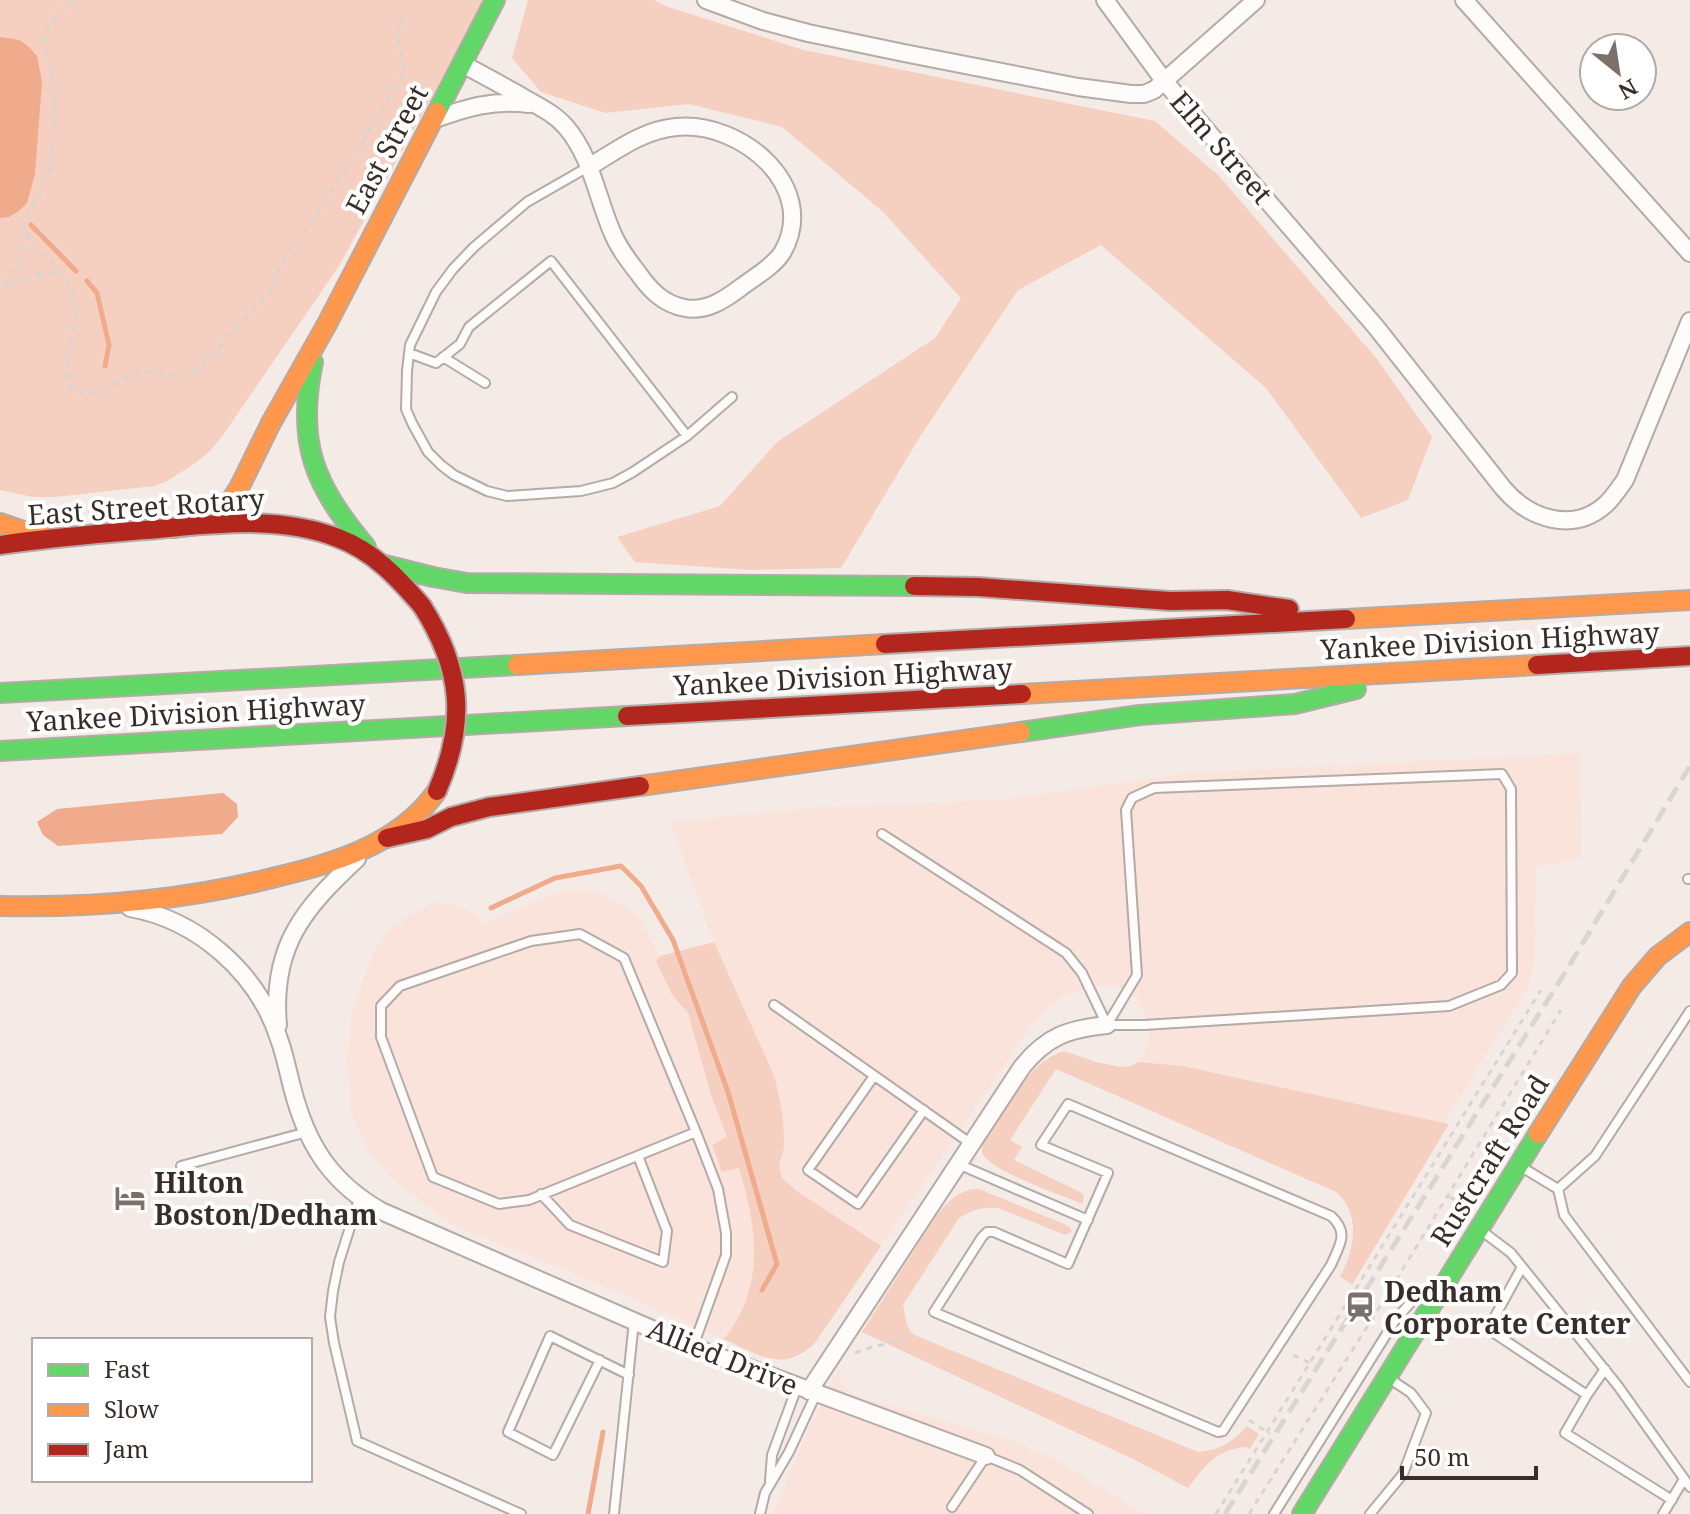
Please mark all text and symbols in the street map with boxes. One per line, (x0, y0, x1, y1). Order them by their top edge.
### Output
north arrow (1578, 32, 1658, 112)
text: N (1613, 73, 1644, 108)
street label: East Street (336, 78, 436, 220)
street label: Elm Street (1162, 82, 1282, 212)
street label: East Street Rotary (26, 479, 266, 533)
street label: Yankee Division Highway (1319, 612, 1661, 668)
street label: Yankee Division Highway (672, 648, 1014, 704)
street label: Yankee Division Highway (25, 684, 367, 740)
street label: Rustcraft Road (1421, 1067, 1557, 1253)
place label: Hilton Boston/Dedham (154, 1163, 378, 1233)
hotel icon: Hilton Boston/Dedham (113, 1181, 147, 1215)
place label: Dedham Corporate Center (1384, 1272, 1631, 1342)
station icon: Dedham Corporate Center (1343, 1290, 1377, 1324)
street label: Allied Drive (642, 1309, 804, 1403)
legend (32, 1338, 312, 1482)
text: Fast (104, 1352, 150, 1385)
text: Slow (104, 1392, 159, 1425)
scale bar (1402, 1430, 1536, 1480)
text: Jam (103, 1432, 149, 1465)
text: 50 m (1414, 1440, 1470, 1473)

